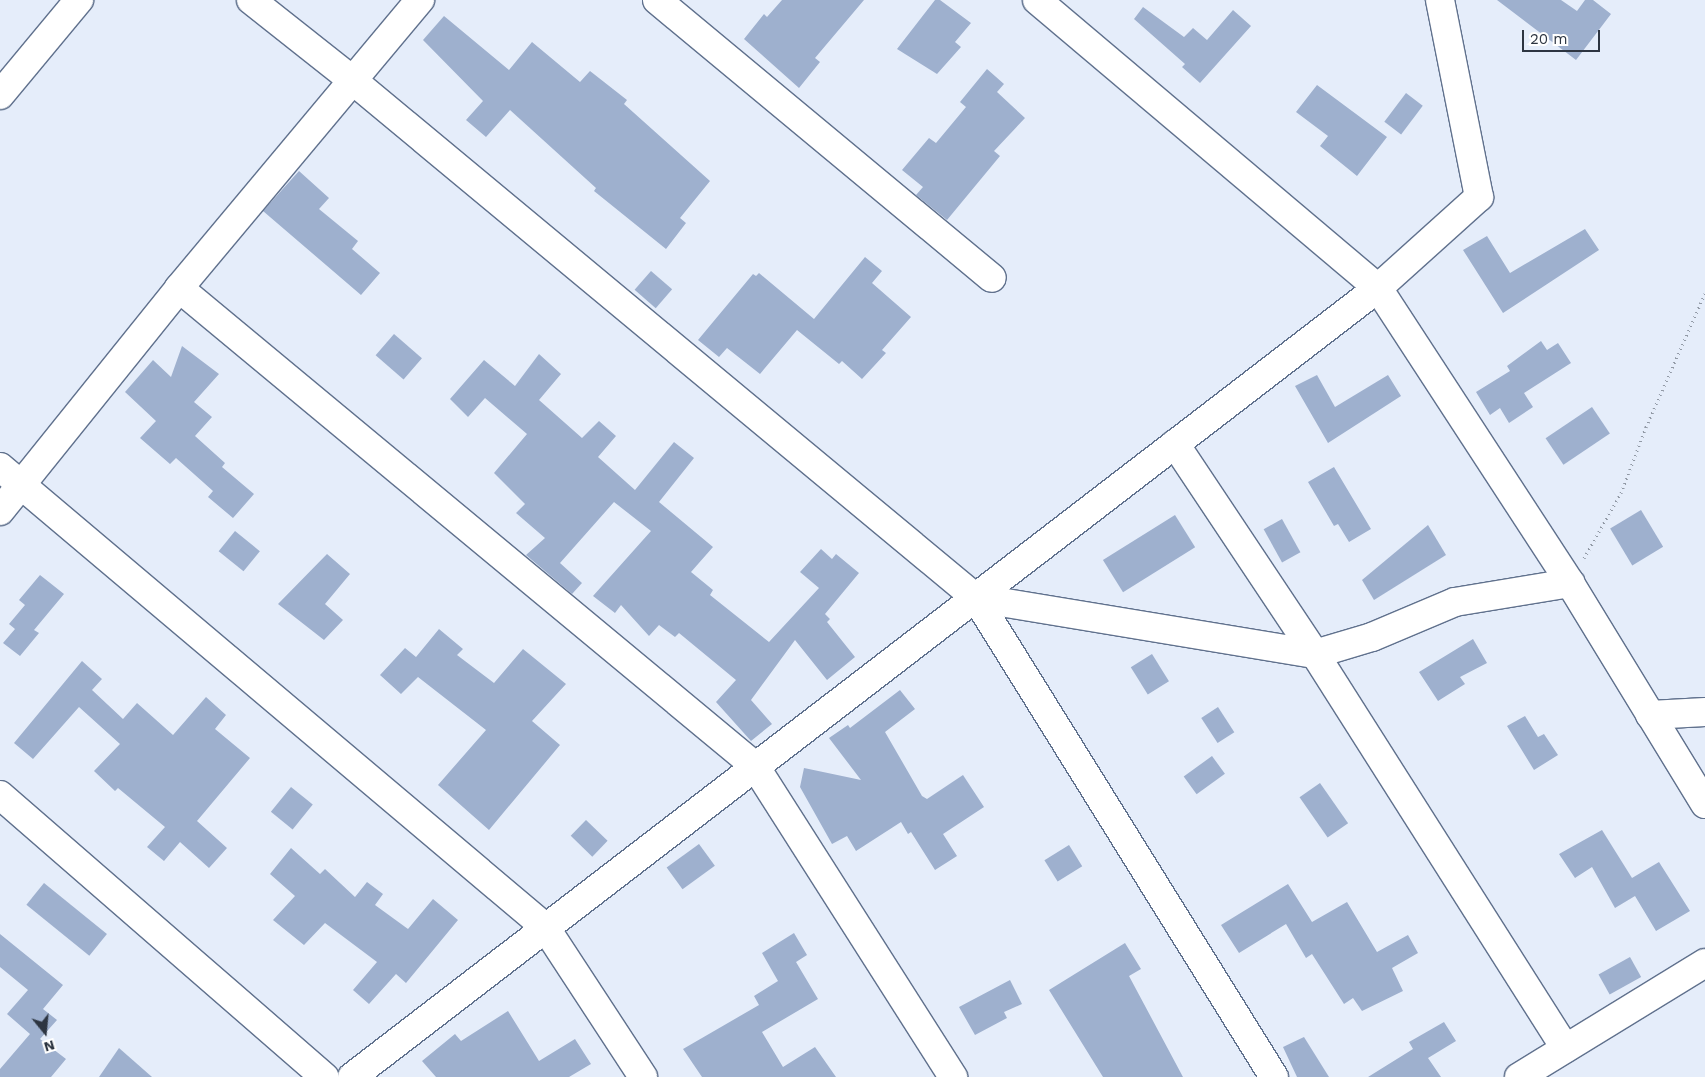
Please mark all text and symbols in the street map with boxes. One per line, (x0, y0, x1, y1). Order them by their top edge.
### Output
scale bar (1525, 20, 1602, 52)
text: 20 m (1530, 30, 1568, 48)
north arrow (20, 1007, 70, 1057)
text: N (42, 1037, 57, 1056)

